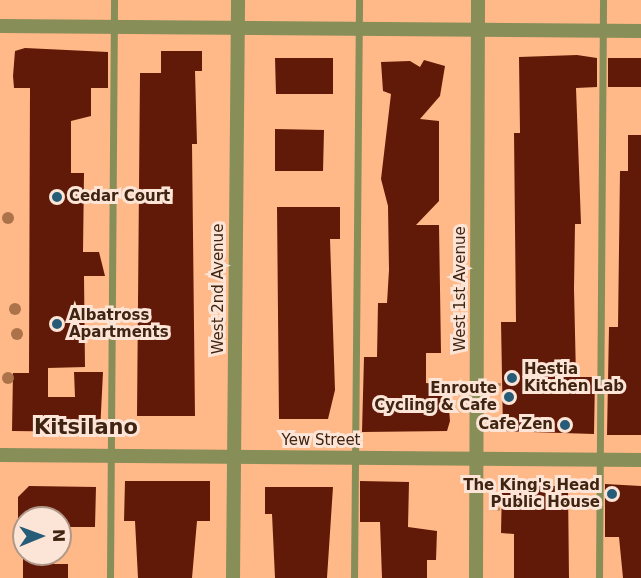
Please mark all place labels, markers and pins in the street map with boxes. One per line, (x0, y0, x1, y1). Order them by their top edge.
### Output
place label: Cedar Court (69, 188, 170, 206)
marker: Cedar Court (50, 190, 64, 204)
place label: Albatross Apartments (69, 306, 169, 341)
marker: Albatross Apartments (50, 317, 64, 331)
place label: Hestia Kitchen Lab (524, 360, 624, 395)
marker: Hestia Kitchen Lab (505, 371, 519, 385)
place label: Enroute Cycling & Cafe (374, 379, 497, 414)
marker: Enroute Cycling & Cafe (502, 390, 516, 404)
place label: Cafe Zen (478, 416, 553, 434)
marker: Cafe Zen (558, 418, 572, 432)
place label: The King's Head Public House (463, 476, 600, 511)
marker: The King's Head Public House (605, 487, 619, 501)

